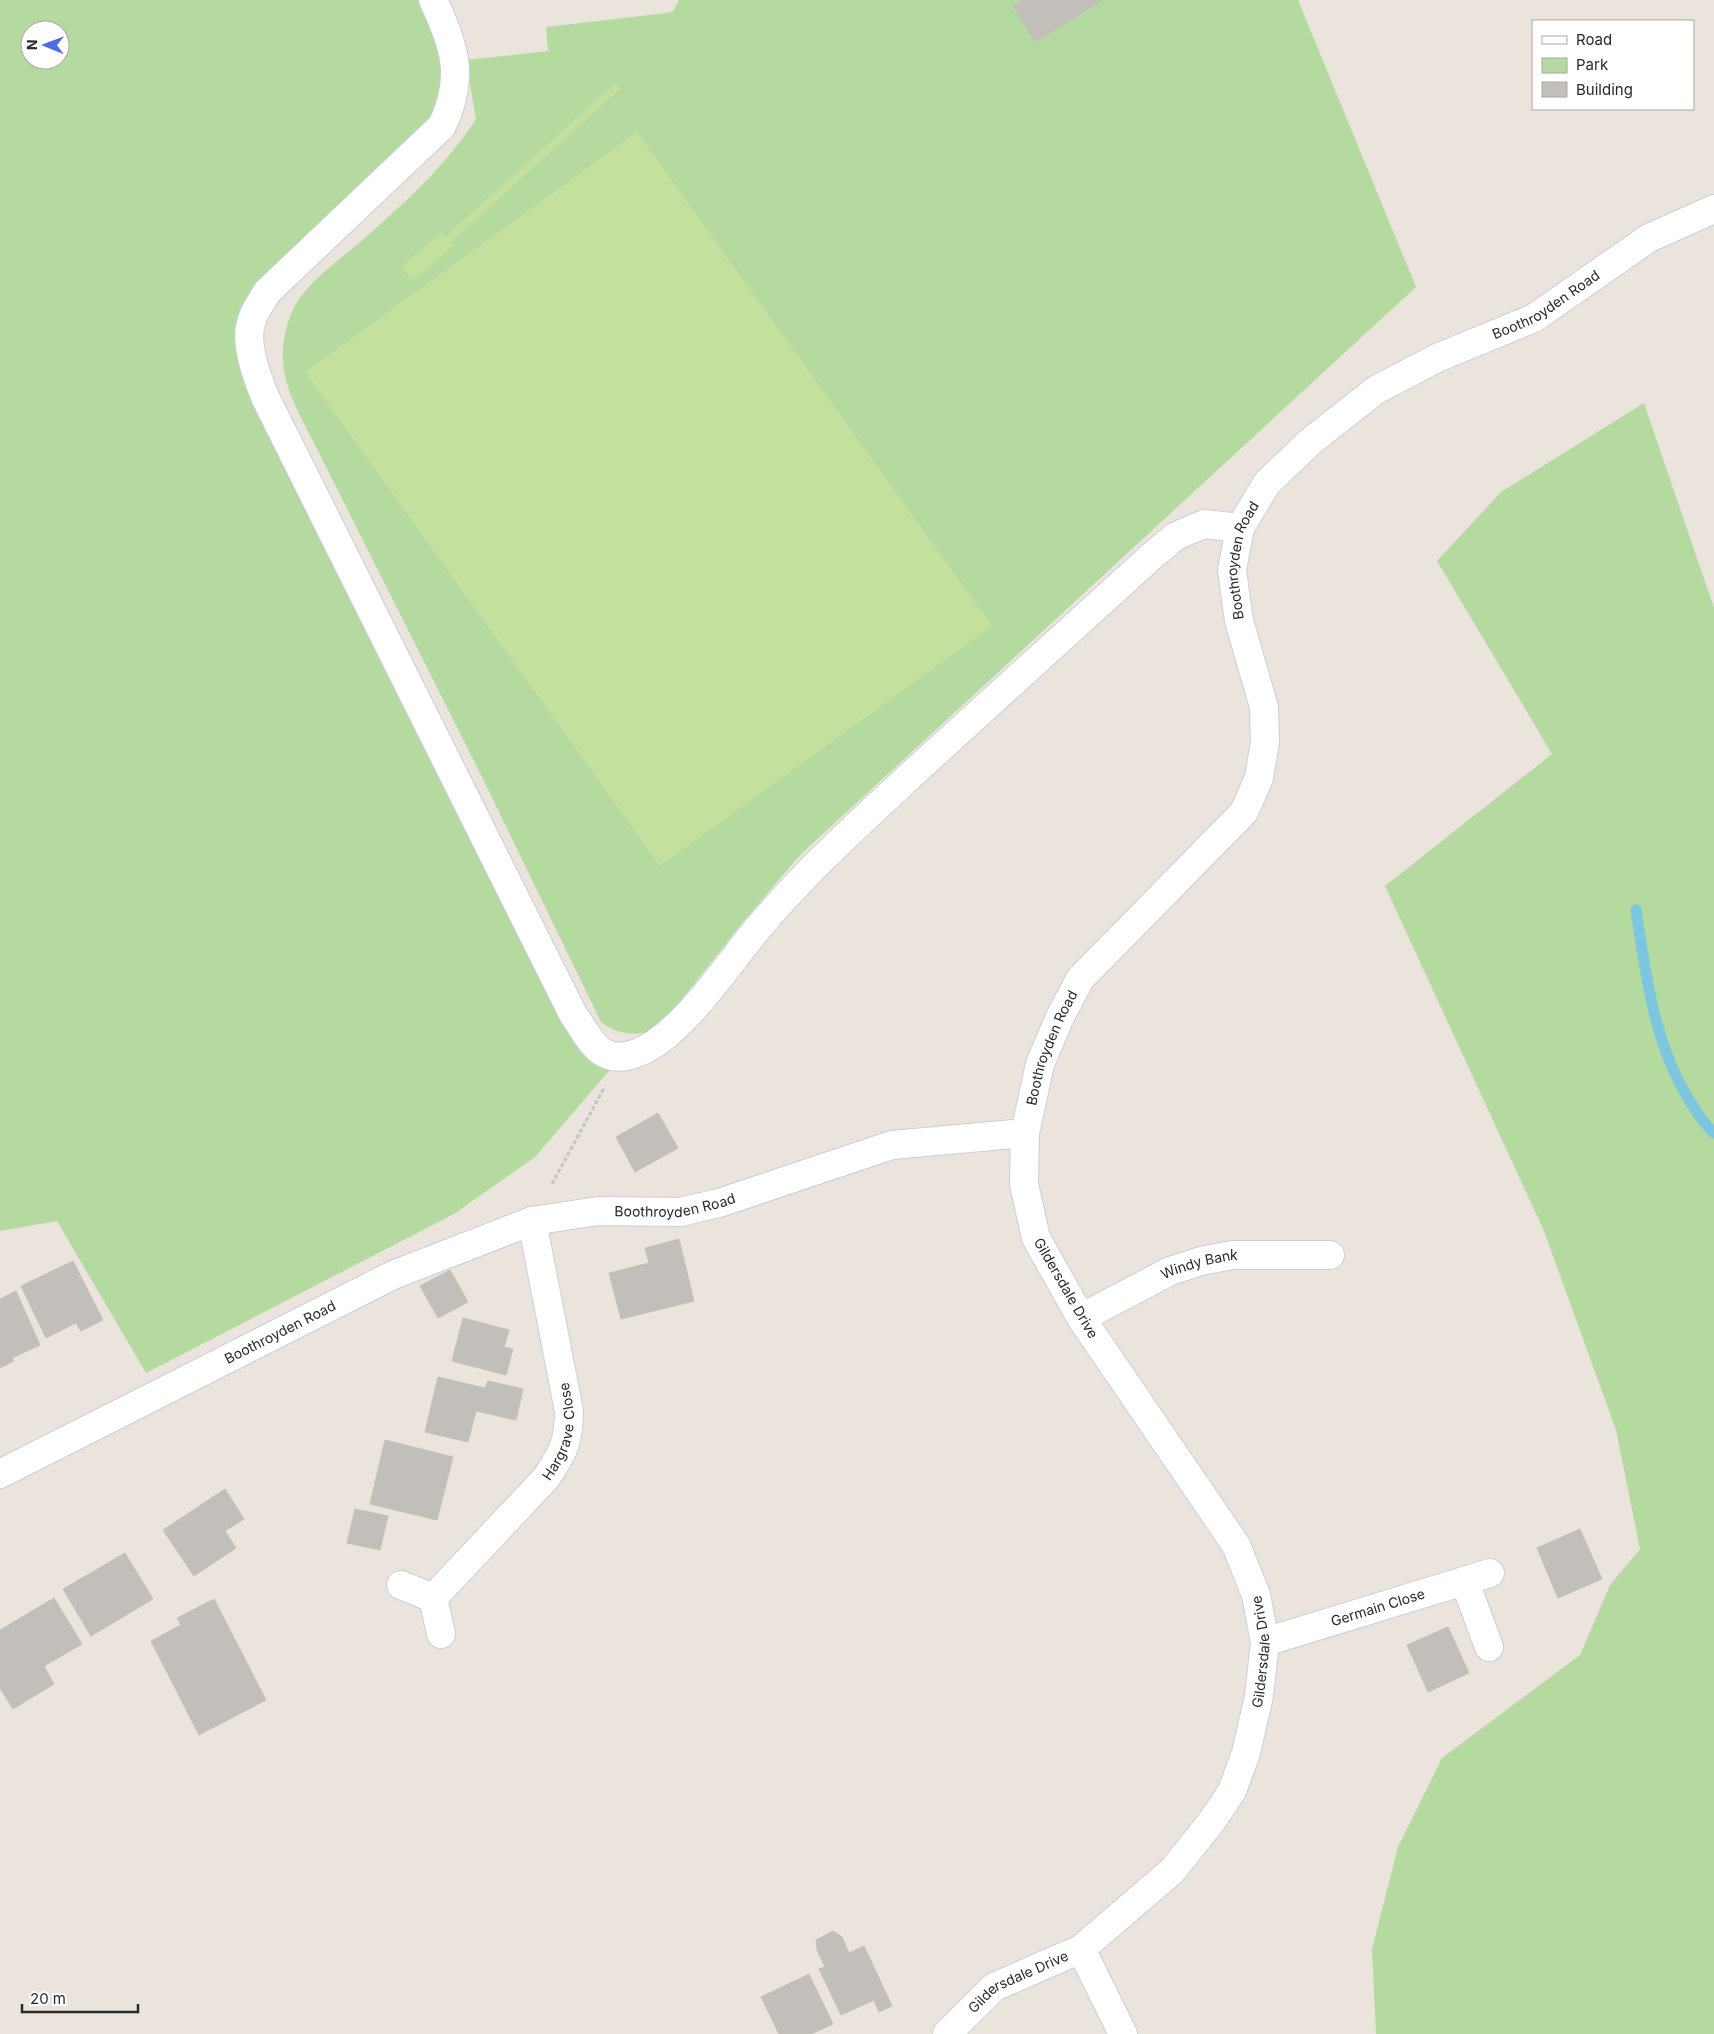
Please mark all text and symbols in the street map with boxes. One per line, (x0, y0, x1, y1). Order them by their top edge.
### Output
north arrow (20, 20, 70, 70)
legend (1532, 20, 1694, 110)
text: Road (1576, 30, 1612, 49)
text: N (23, 39, 40, 50)
text: Park (1576, 55, 1609, 74)
text: Building (1576, 80, 1633, 99)
street label: Boothroyden Road (1489, 266, 1603, 342)
street label: Boothroyden Road (1223, 498, 1262, 621)
street label: Boothroyden Road (1022, 987, 1081, 1107)
street label: Boothroyden Road (614, 1189, 737, 1220)
street label: Gildersdale Drive (1031, 1234, 1102, 1341)
street label: Windy Bank (1158, 1246, 1238, 1282)
street label: Boothroyden Road (221, 1296, 338, 1367)
street label: Hargrave Close (538, 1381, 577, 1483)
street label: Germain Close (1329, 1585, 1427, 1629)
street label: Gildersdale Drive (1247, 1594, 1273, 1709)
street label: Gildersdale Drive (964, 1947, 1071, 2016)
scale bar (22, 1982, 139, 2014)
text: 20 m (30, 1989, 66, 2008)

